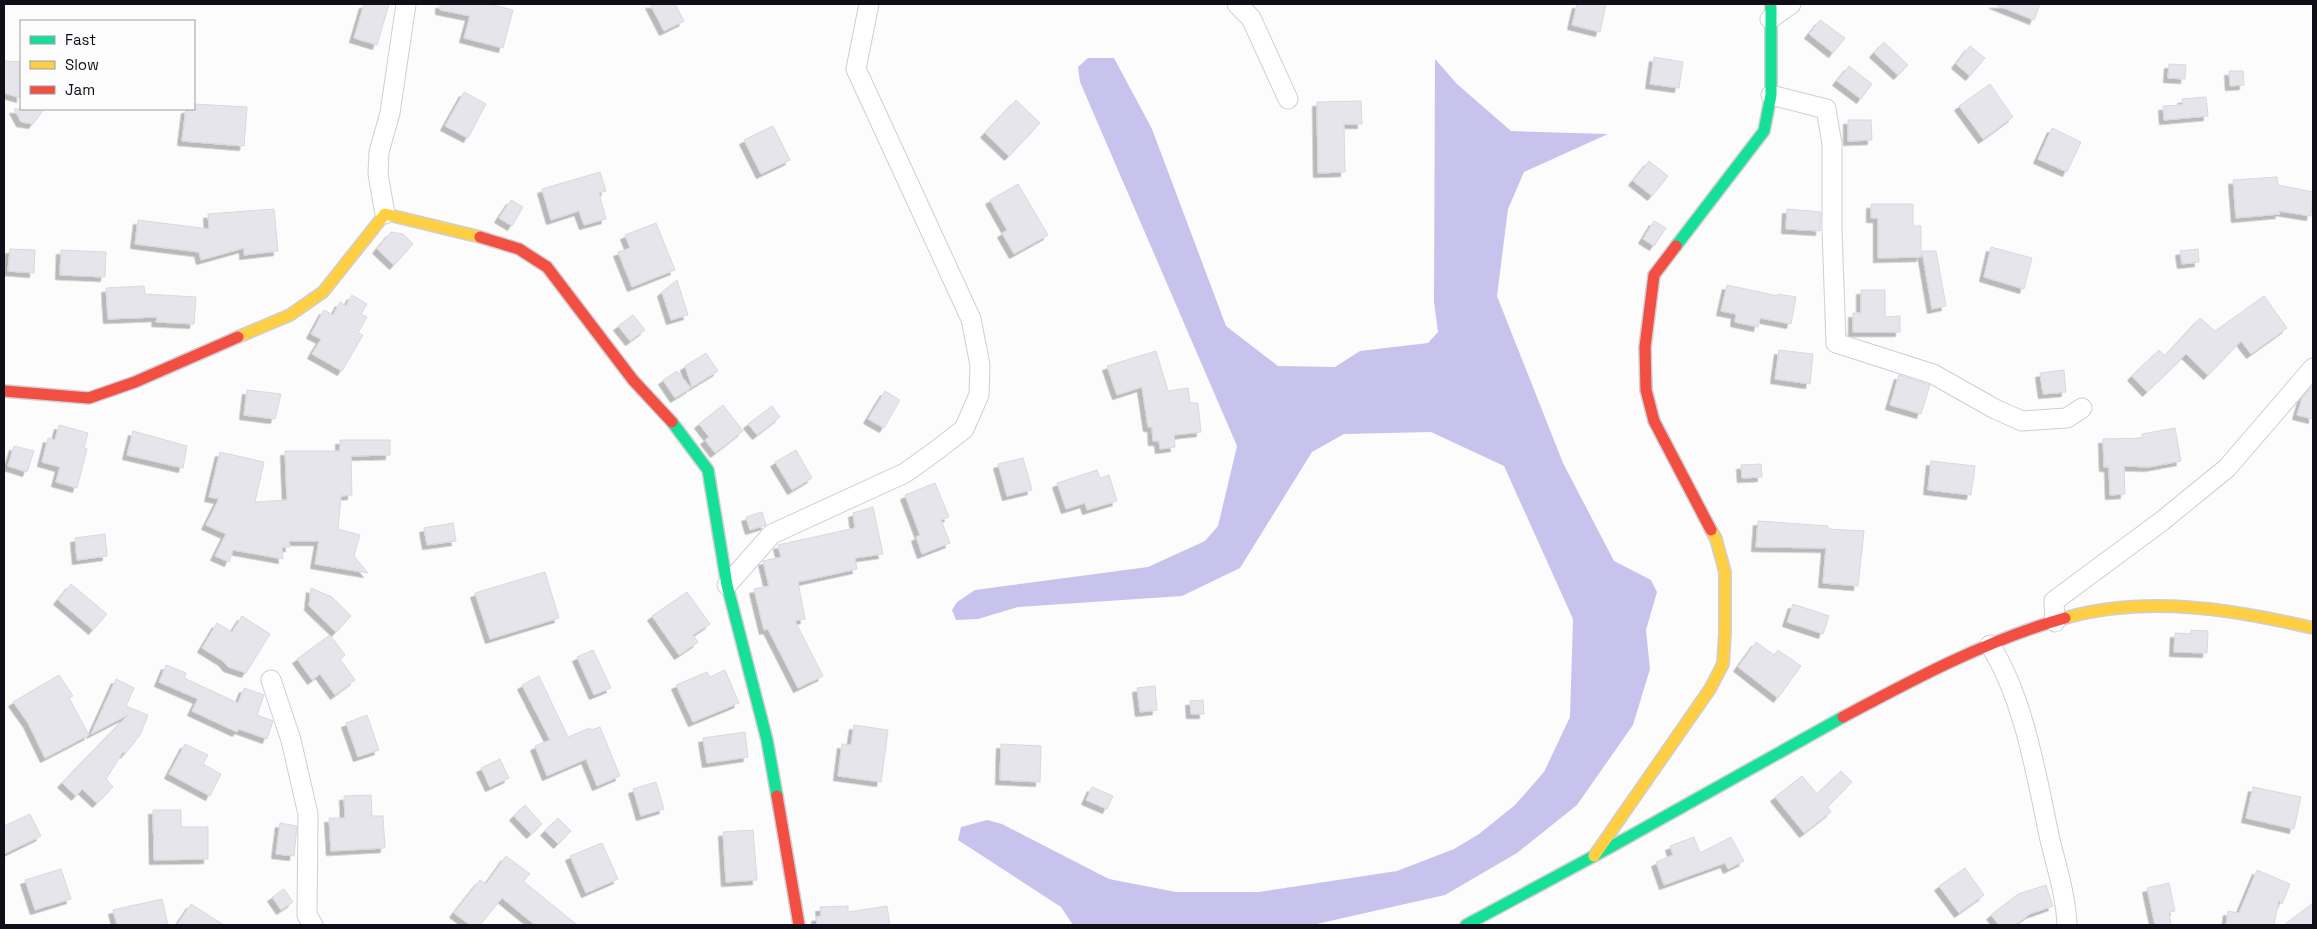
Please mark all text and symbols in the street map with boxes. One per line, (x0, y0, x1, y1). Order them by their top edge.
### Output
legend (20, 20, 195, 110)
text: Fast (65, 30, 96, 49)
text: Slow (65, 55, 99, 74)
text: Jam (65, 80, 95, 99)

